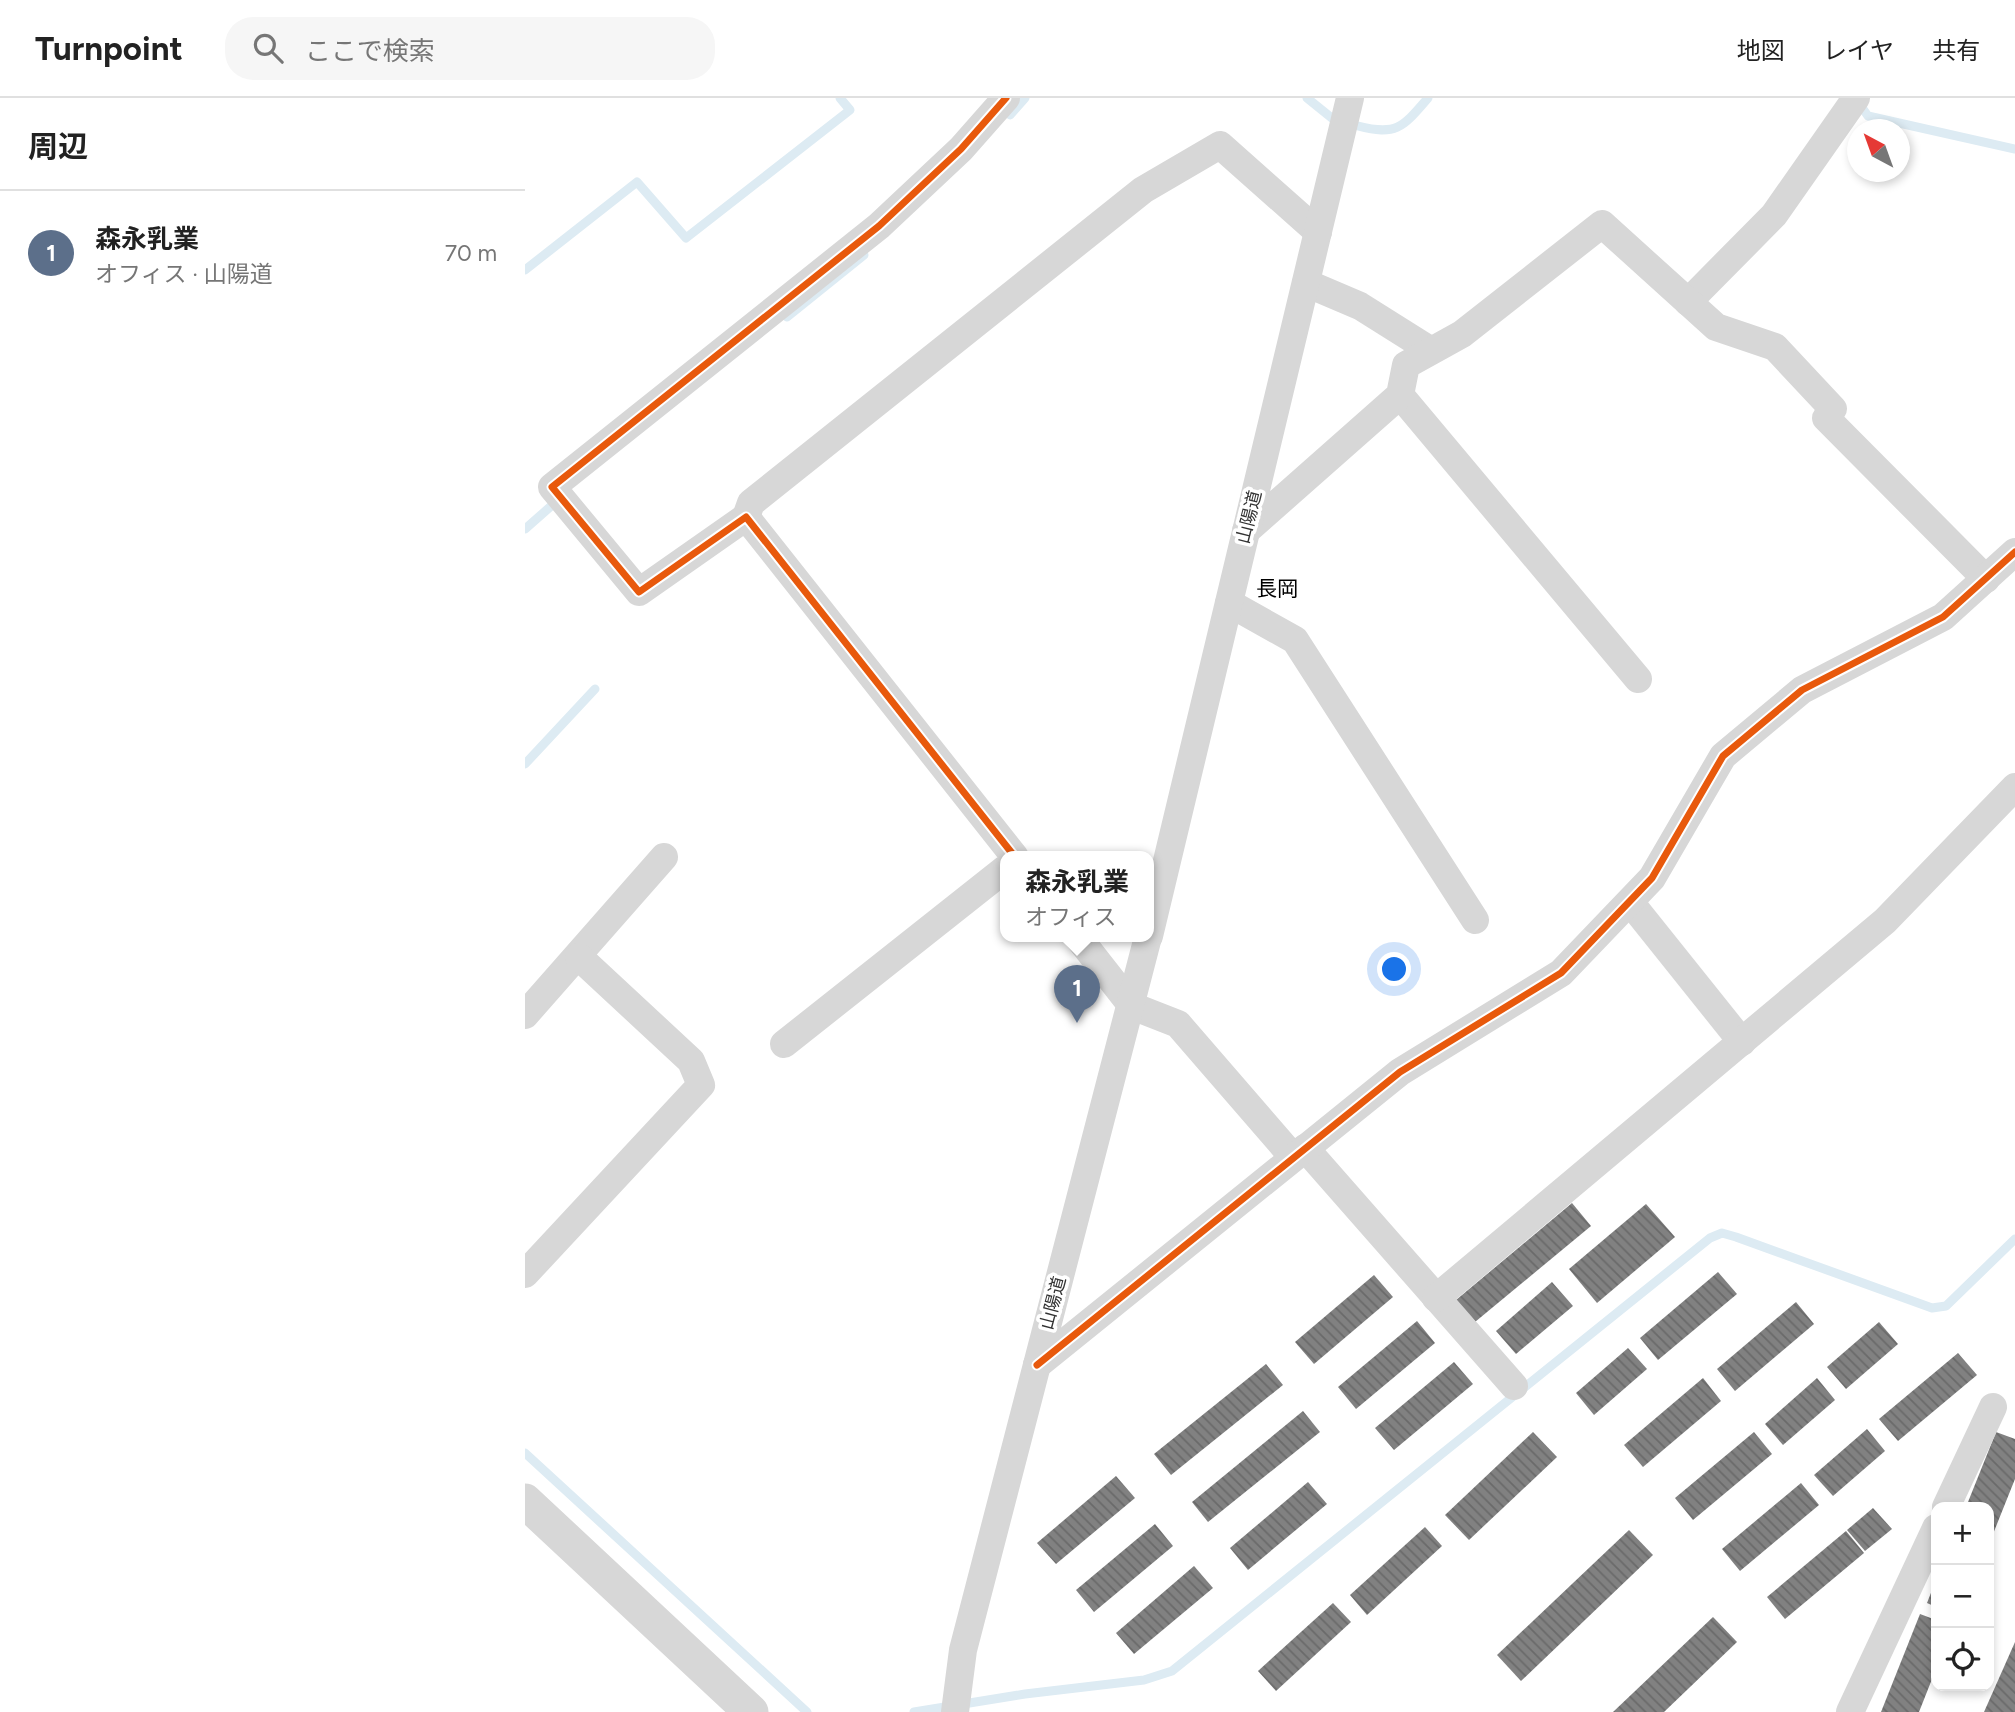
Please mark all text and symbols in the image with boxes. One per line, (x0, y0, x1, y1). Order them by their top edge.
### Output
search box (225, 17, 715, 80)
text: Turnpoint (35, 29, 183, 68)
icon: search (249, 29, 287, 67)
text: ここで検索 (305, 35, 435, 67)
text: 地図 (1737, 36, 1785, 65)
text: レイヤ (1823, 36, 1894, 65)
text: 共有 (1932, 36, 1980, 65)
north arrow (1847, 119, 1910, 182)
text: 周辺 (28, 128, 88, 165)
text: 森永乳業 (95, 223, 199, 255)
text: 1 (46, 239, 56, 267)
text: 70 m (445, 239, 497, 267)
text: オフィス · 山陽道 (95, 260, 273, 288)
street label: 山陽道 (1232, 488, 1266, 546)
district label: 長岡 (1256, 576, 1298, 601)
popup (1000, 851, 1154, 942)
text: 森永乳業 (1025, 866, 1129, 898)
text: オフィス (1025, 903, 1117, 931)
your location (1377, 952, 1411, 986)
pin: 1 (1054, 965, 1100, 1023)
street label: 山陽道 (1035, 1274, 1071, 1332)
map controls (1931, 1502, 1994, 1691)
button: + (1931, 1502, 1994, 1565)
button: − (1931, 1565, 1994, 1628)
button: locate (1931, 1628, 1994, 1691)

